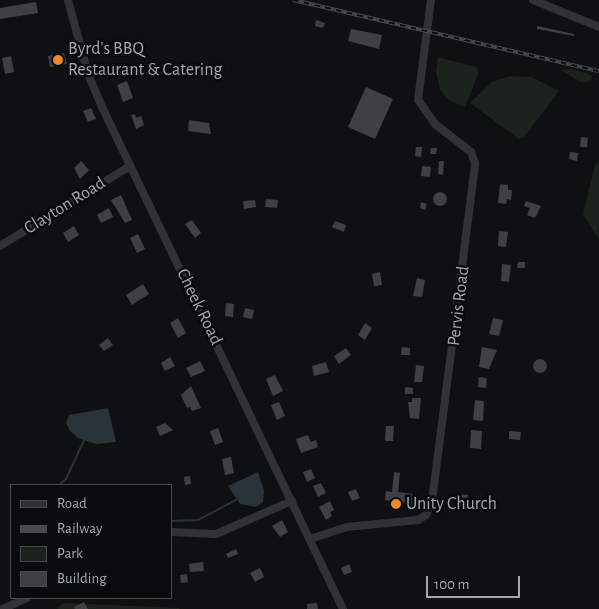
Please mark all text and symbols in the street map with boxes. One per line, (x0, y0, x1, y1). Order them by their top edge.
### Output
place label: Byrd's BBQ Restaurant & Catering (68, 39, 222, 82)
marker: Byrd's BBQ Restaurant & Catering (52, 54, 64, 66)
street label: Clayton Road (20, 173, 110, 239)
street label: Cheek Road (171, 265, 227, 349)
street label: Pervis Road (443, 265, 475, 347)
legend (10, 484, 172, 599)
place label: Unity Church (406, 493, 497, 515)
text: Road (57, 496, 87, 511)
marker: Unity Church (390, 498, 402, 510)
text: Railway (57, 521, 102, 536)
text: Park (57, 546, 83, 561)
scale bar (429, 566, 523, 598)
text: Building (57, 571, 107, 586)
text: 100 m (434, 577, 469, 592)

